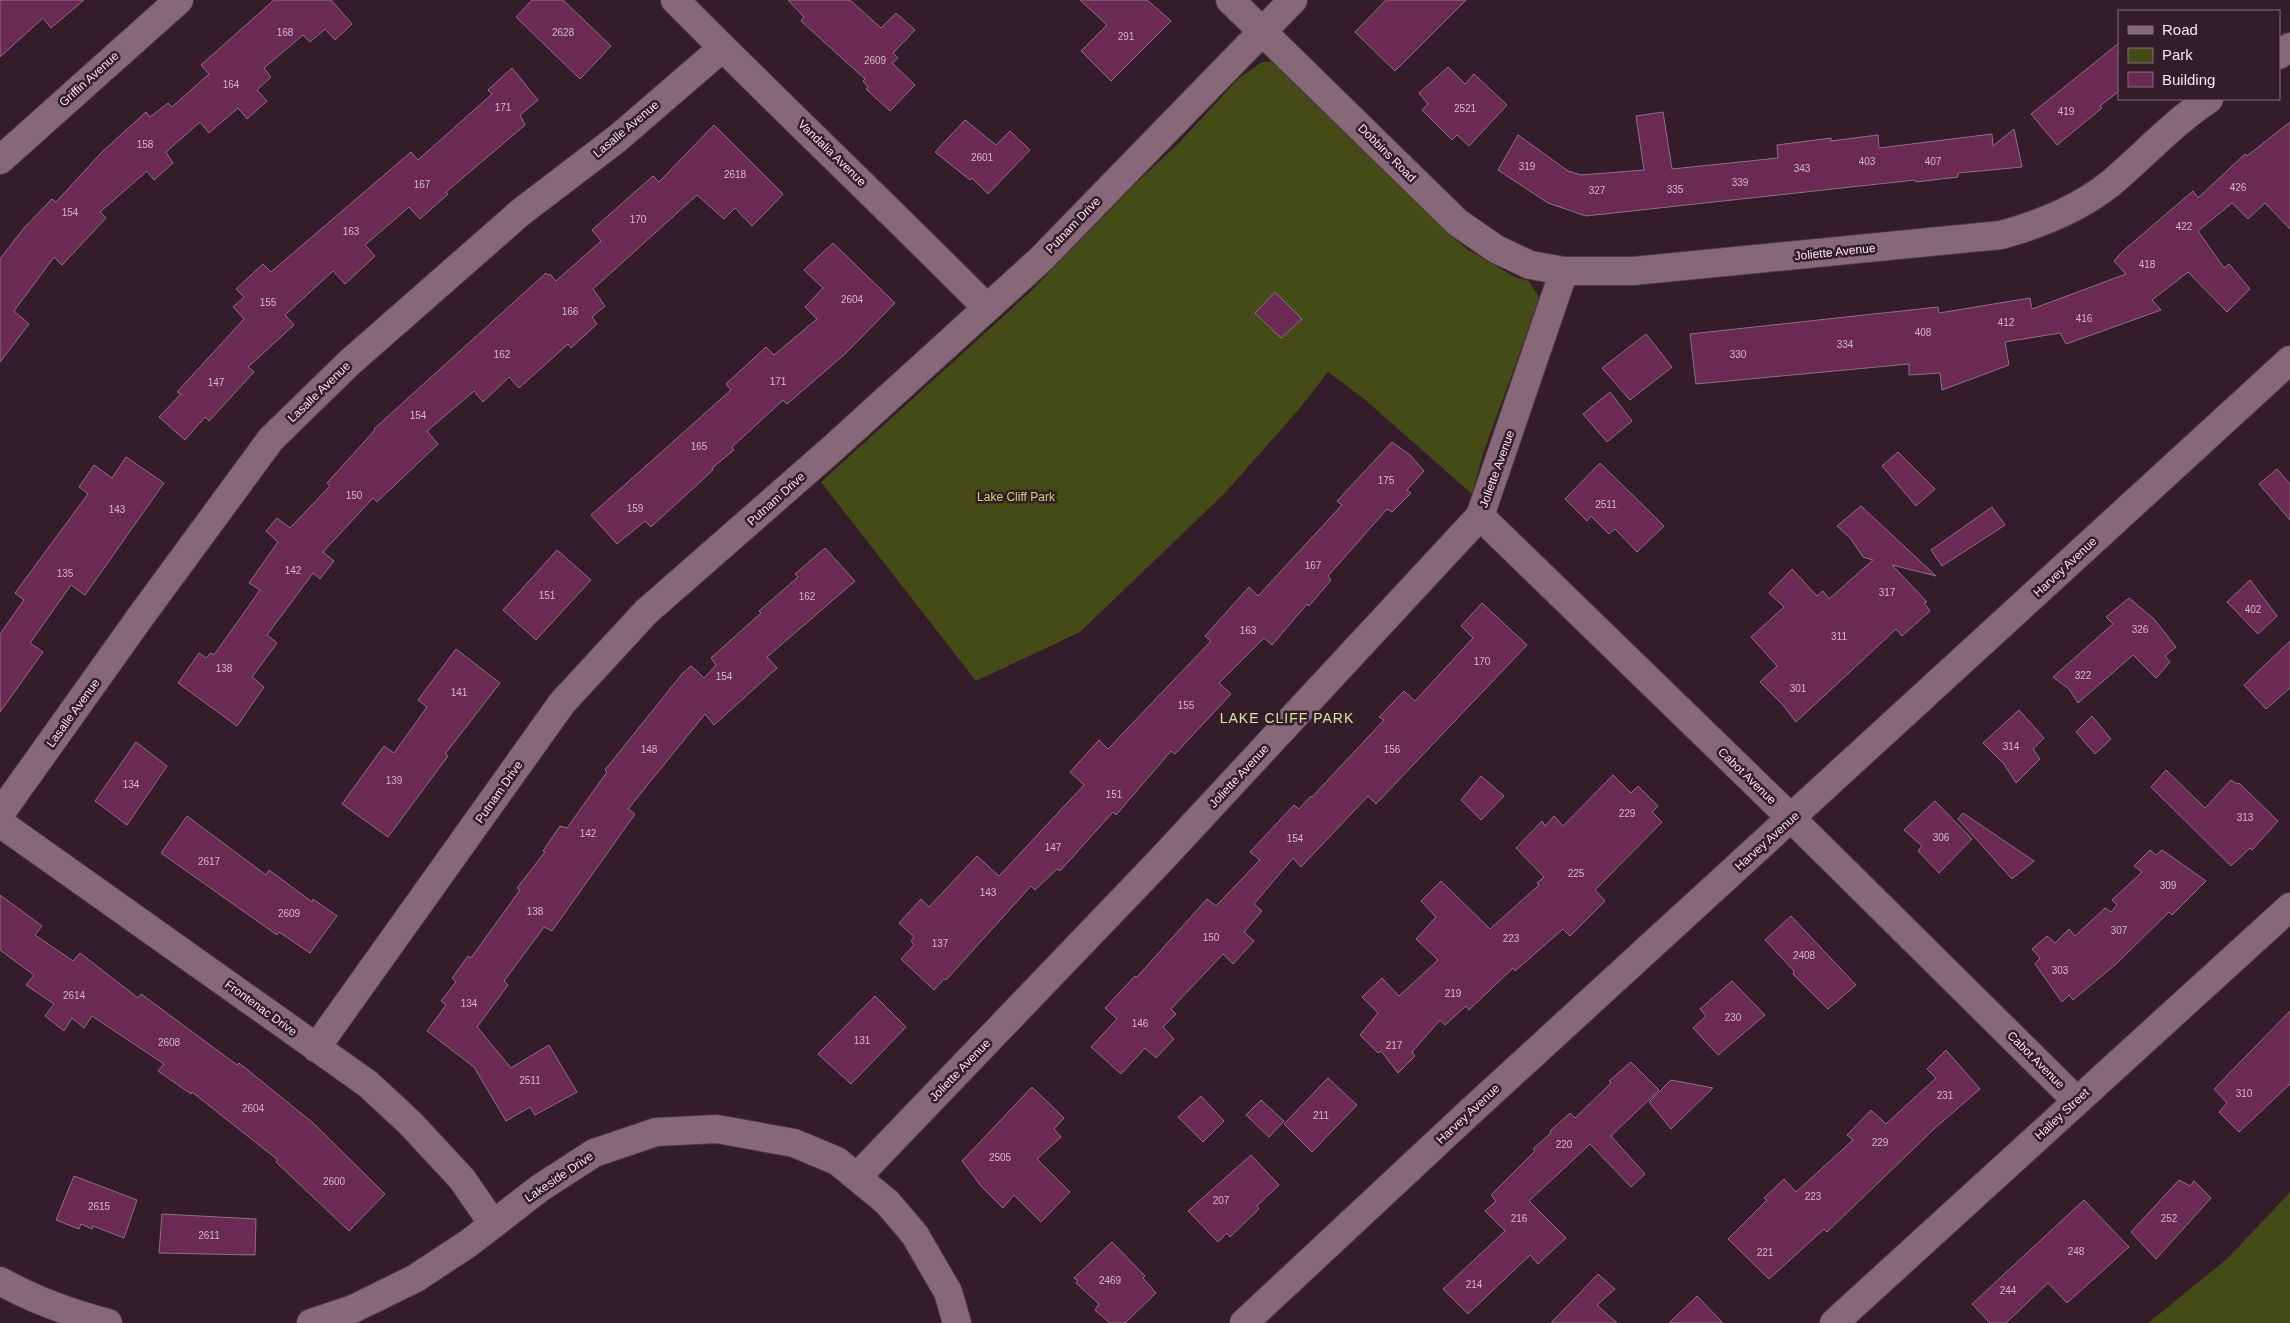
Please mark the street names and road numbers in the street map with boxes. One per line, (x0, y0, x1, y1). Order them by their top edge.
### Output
street label: Griffin Avenue (56, 49, 122, 109)
street label: Lasalle Avenue (590, 97, 662, 160)
street label: Vandalia Avenue (795, 117, 869, 189)
street label: Dobbins Road (1355, 121, 1419, 185)
street label: Putnam Drive (1043, 194, 1104, 256)
street label: Joliette Avenue (1794, 241, 1876, 263)
street label: Lasalle Avenue (285, 359, 353, 425)
street label: Joliette Avenue (1477, 428, 1518, 510)
street label: Putnam Drive (744, 469, 808, 529)
street label: Harvey Avenue (2031, 534, 2100, 600)
street label: Lasalle Avenue (43, 676, 103, 750)
street label: Joliette Avenue (1206, 741, 1272, 810)
street label: Cabot Avenue (1715, 745, 1779, 807)
street label: Putnam Drive (472, 758, 526, 826)
street label: Harvey Avenue (1732, 808, 1802, 873)
street label: Frontenac Drive (222, 977, 300, 1039)
street label: Cabot Avenue (2004, 1028, 2068, 1092)
street label: Joliette Avenue (927, 1036, 993, 1104)
street label: Harvey Avenue (1434, 1081, 1503, 1147)
street label: Halley Street (2032, 1085, 2092, 1143)
street label: Lakeside Drive (522, 1149, 596, 1205)

